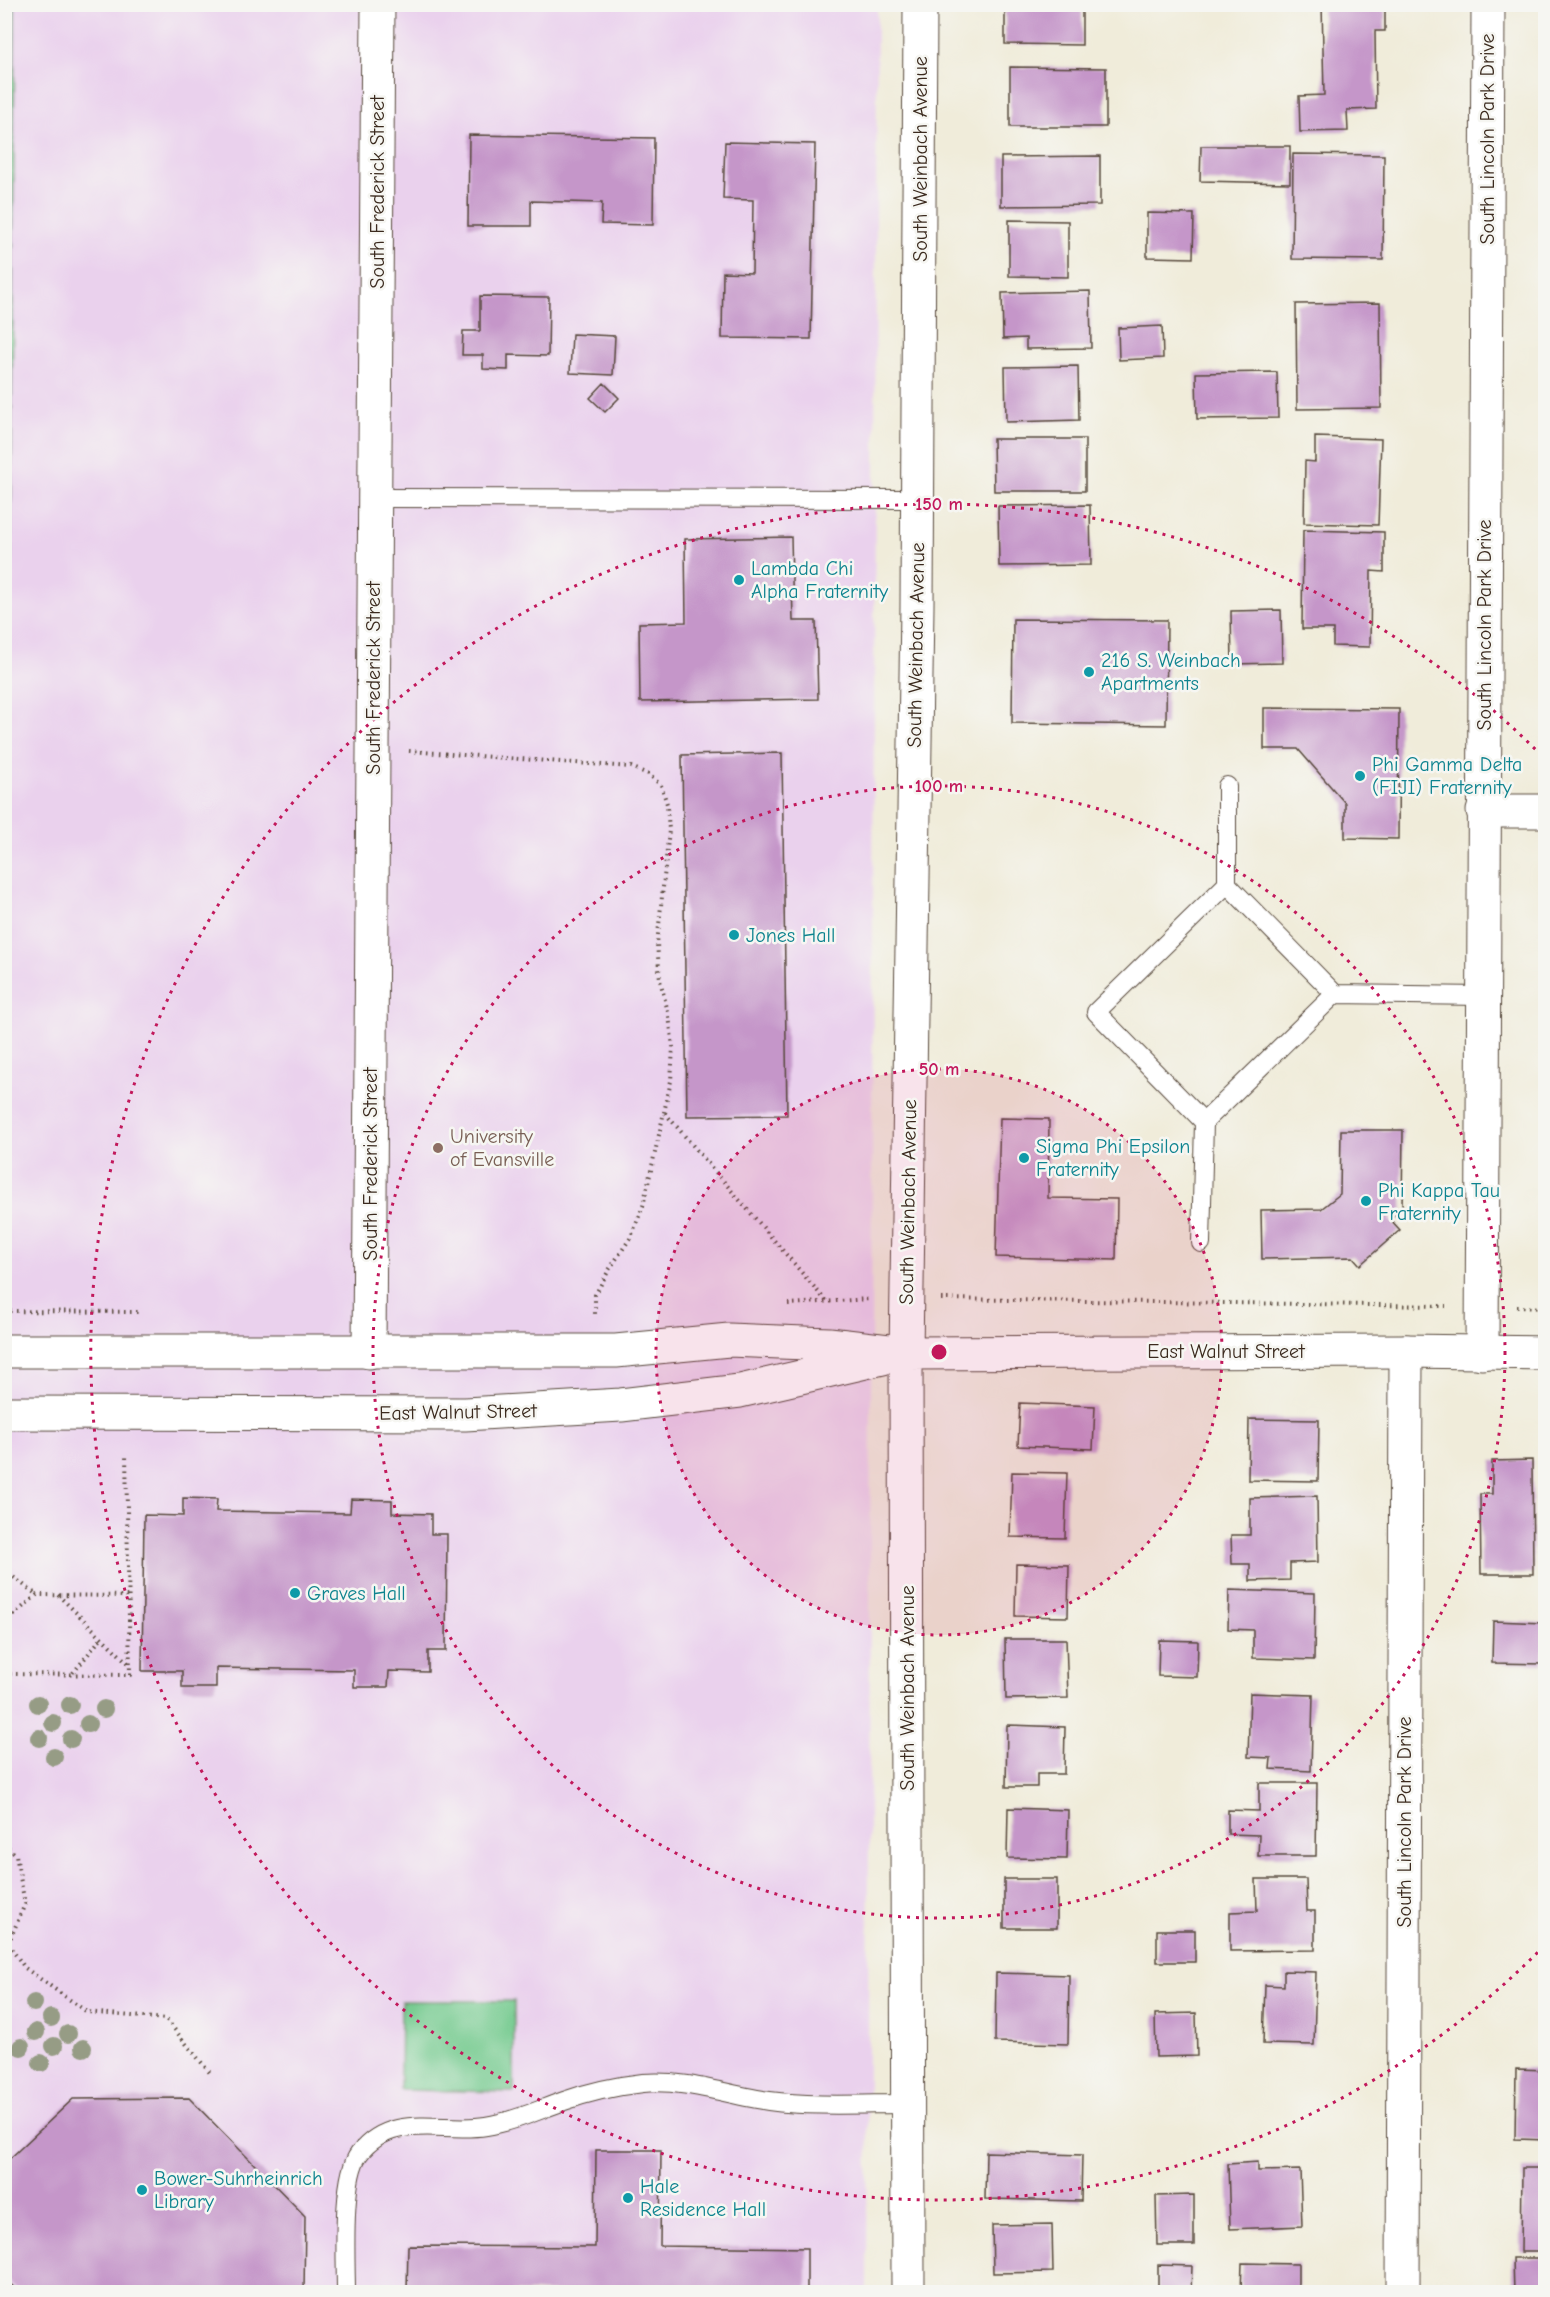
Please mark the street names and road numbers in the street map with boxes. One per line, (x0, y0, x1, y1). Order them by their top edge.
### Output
street label: South Lincoln Park Drive (1476, 34, 1499, 244)
street label: South Weinbach Avenue (909, 56, 932, 262)
street label: South Frederick Street (366, 94, 389, 289)
street label: South Lincoln Park Drive (1473, 520, 1496, 730)
street label: South Weinbach Avenue (903, 542, 929, 748)
street label: South Frederick Street (362, 580, 385, 775)
street label: South Frederick Street (359, 1066, 382, 1261)
street label: South Weinbach Avenue (895, 1099, 921, 1305)
street label: East Walnut Street (1147, 1340, 1306, 1363)
street label: East Walnut Street (379, 1399, 538, 1425)
street label: South Weinbach Avenue (896, 1585, 919, 1791)
street label: South Lincoln Park Drive (1393, 1717, 1416, 1927)

